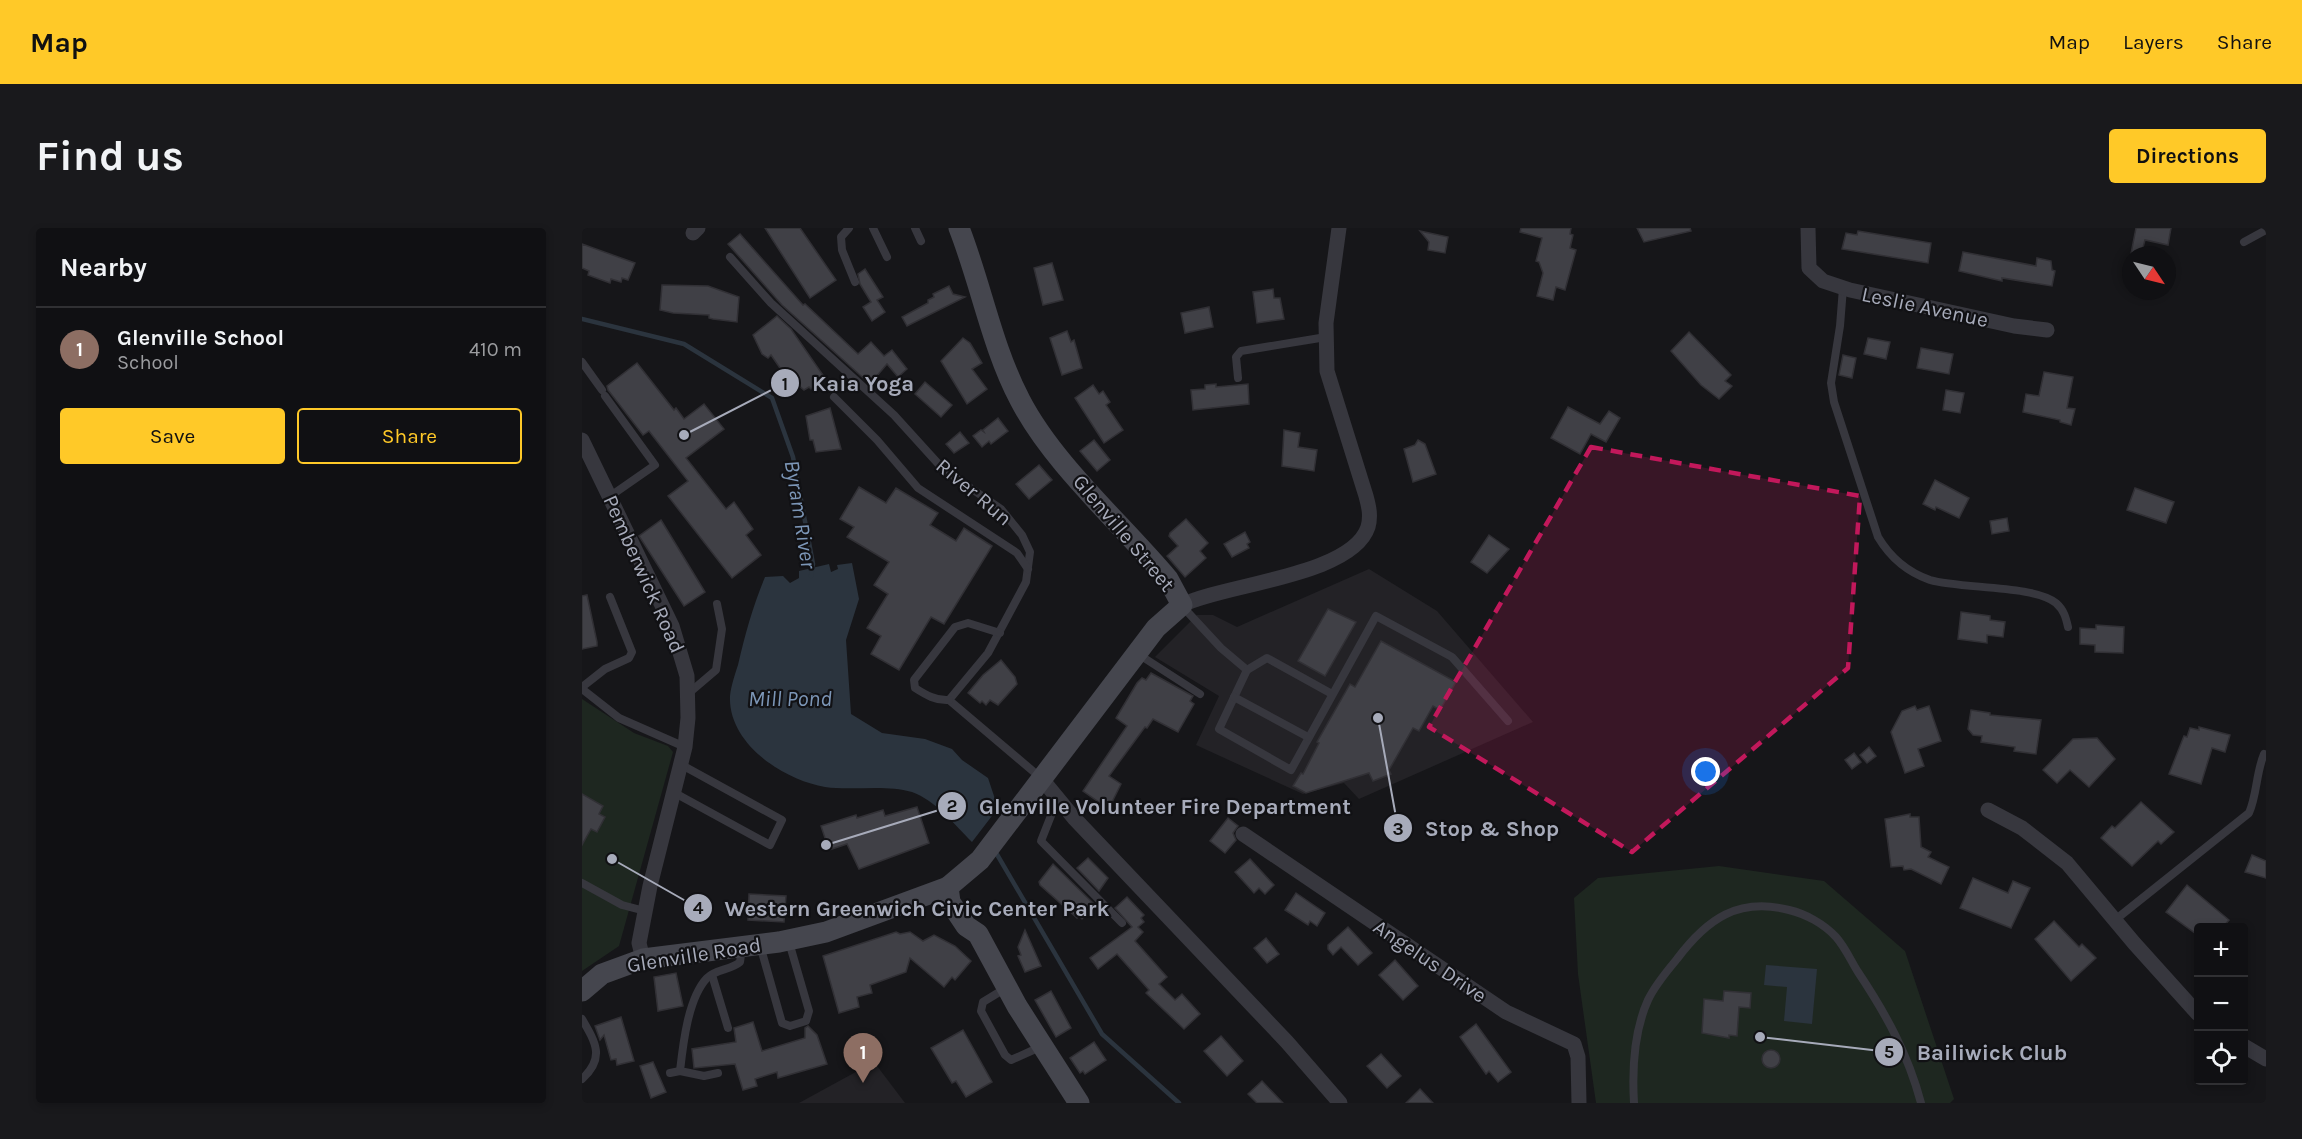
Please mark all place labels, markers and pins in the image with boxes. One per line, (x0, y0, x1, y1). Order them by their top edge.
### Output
callout: Kaia Yoga (770, 363, 926, 403)
callout: Glenville Volunteer Fire Department (937, 786, 1363, 826)
callout: Stop & Shop (1383, 808, 1571, 848)
callout: Western Greenwich Civic Center Park (683, 888, 1122, 928)
callout: Bailiwick Club (1874, 1032, 2079, 1072)
pin: 1 (844, 1034, 882, 1083)

